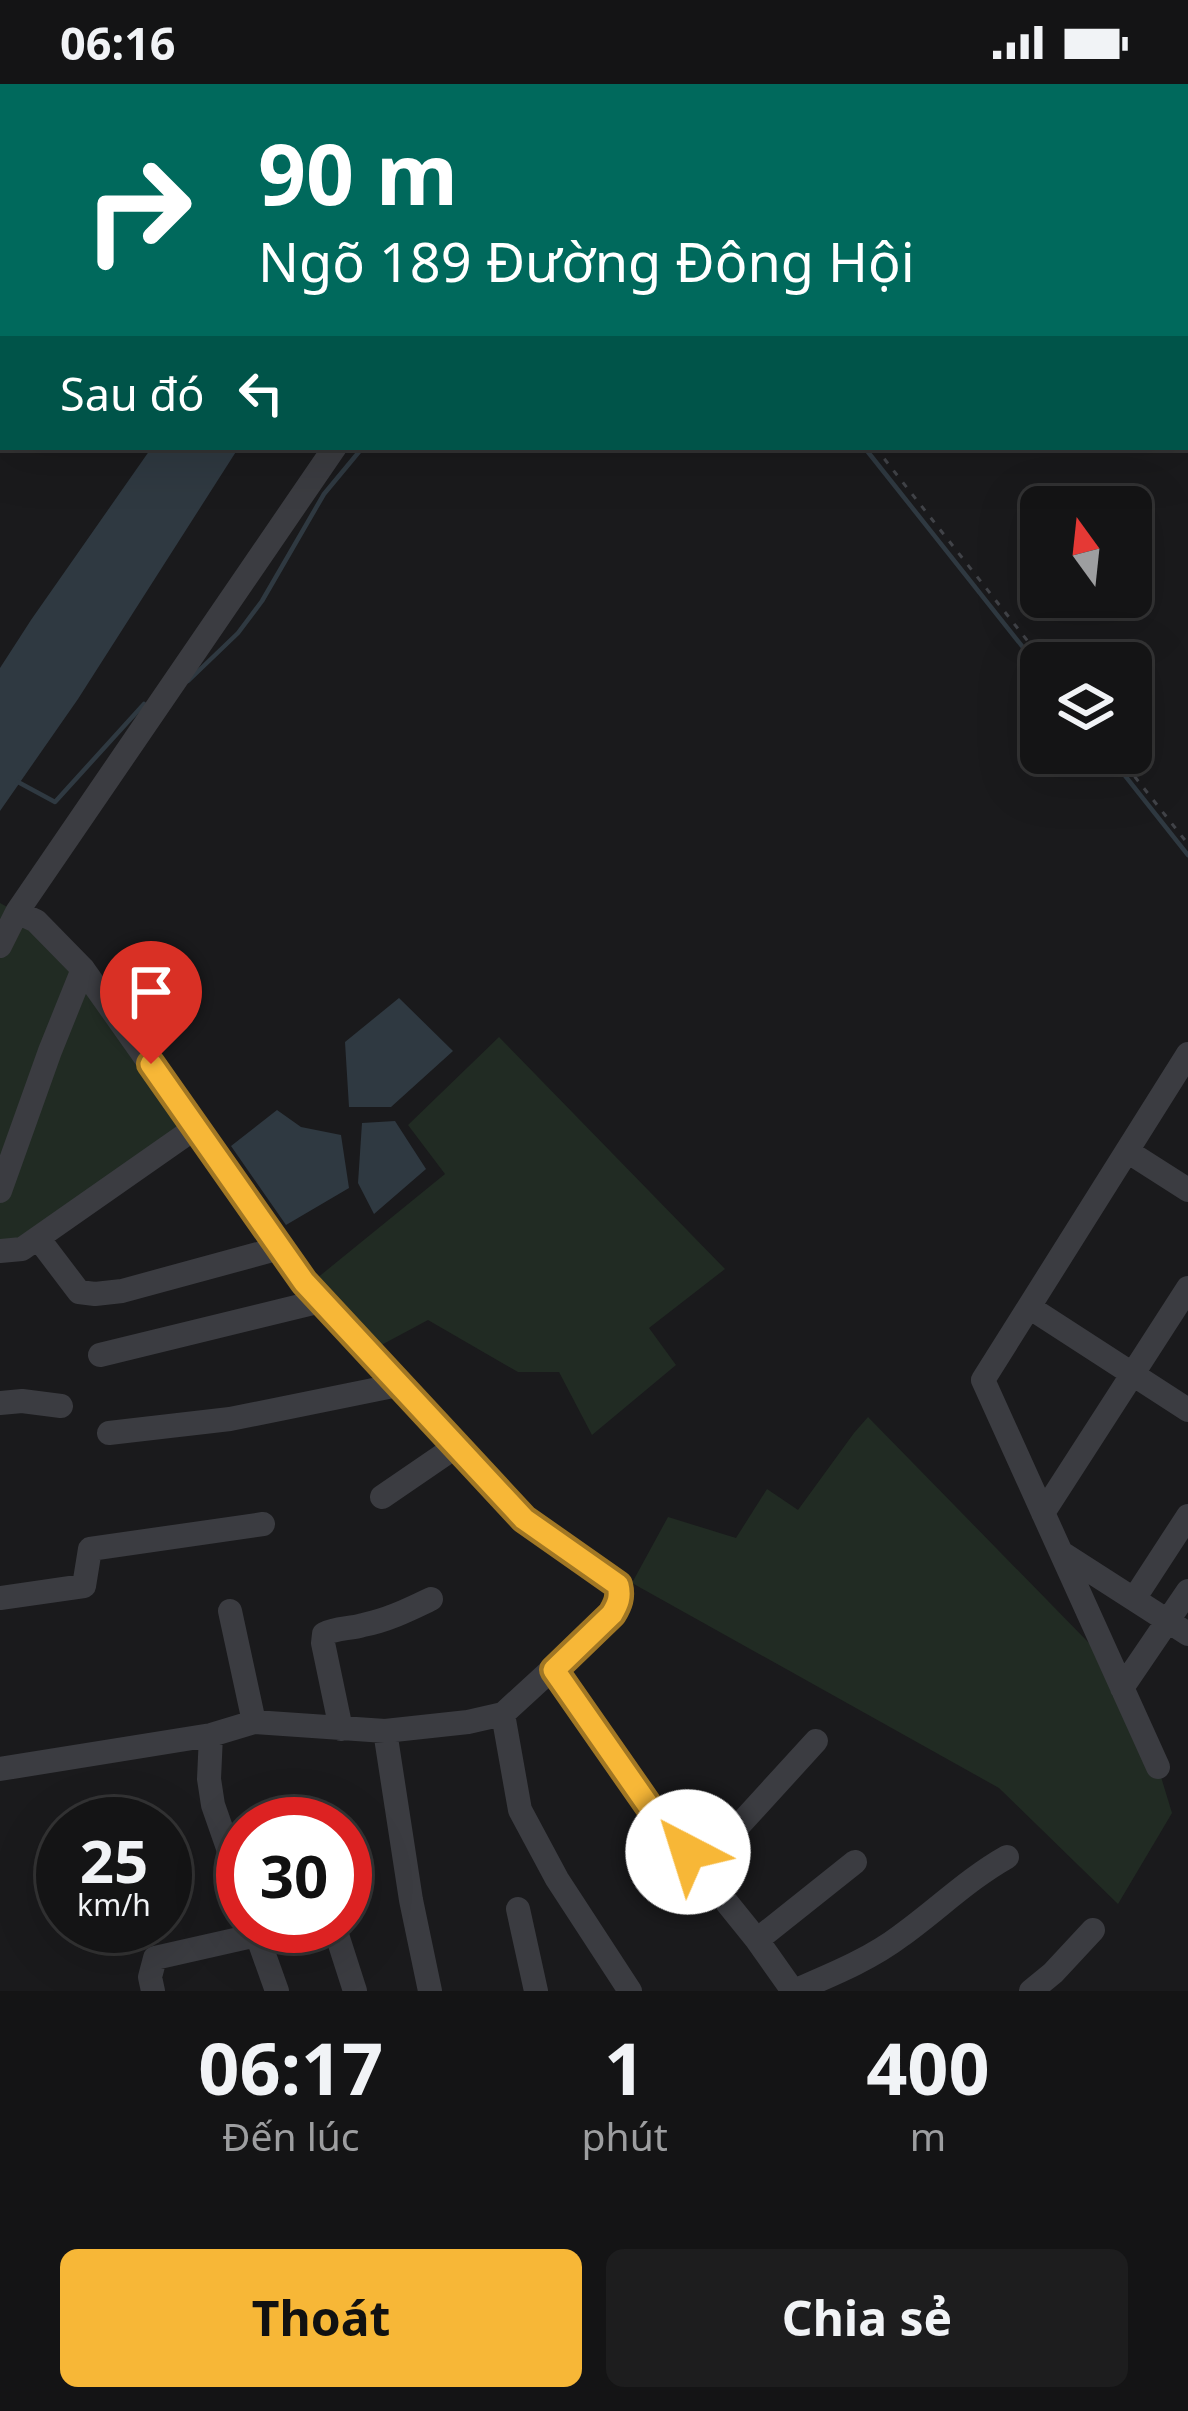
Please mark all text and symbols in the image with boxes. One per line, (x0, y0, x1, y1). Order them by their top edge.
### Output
text: 06:16 (60, 12, 176, 73)
text: 90 m (258, 115, 458, 230)
icon: right (60, 132, 216, 288)
text: Ngõ 189 Đường Đông Hội (258, 224, 915, 298)
icon: left (228, 360, 294, 426)
text: Sau đó (60, 363, 204, 424)
north arrow (1020, 486, 1152, 618)
map controls (1020, 486, 1152, 774)
button: layers (1020, 642, 1152, 774)
pin (100, 941, 202, 1064)
icon: arrive (118, 959, 184, 1025)
position arrow (625, 1789, 751, 1915)
speed limit sign: 30 (216, 1797, 372, 1953)
text: 25 (80, 1819, 148, 1901)
text: km/h (77, 1884, 151, 1925)
text: 06:17 (198, 2018, 383, 2116)
text: 1 (604, 2018, 645, 2116)
text: 400 (866, 2018, 990, 2116)
text: Đến lúc (222, 2109, 360, 2162)
text: phút (582, 2109, 668, 2162)
text: m (910, 2109, 946, 2162)
button: Thoát (60, 2249, 582, 2387)
button: Chia sẻ (606, 2249, 1128, 2387)

